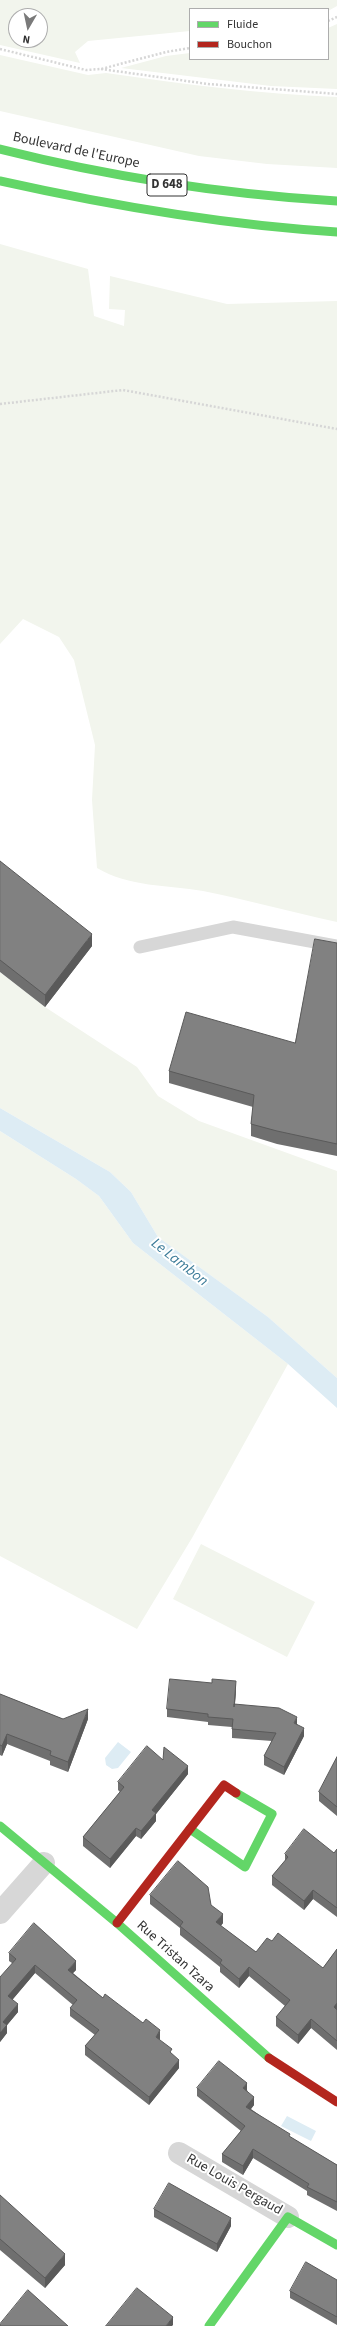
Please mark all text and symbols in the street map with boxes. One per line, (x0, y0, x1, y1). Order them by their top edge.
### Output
north arrow (8, 8, 48, 48)
legend (189, 8, 329, 60)
text: Fluide (227, 16, 258, 33)
text: N (21, 31, 31, 47)
text: Bouchon (227, 36, 272, 53)
street label: Boulevard de l'Europe (11, 129, 141, 173)
road number: D 648 (147, 174, 187, 196)
water label: Le Lambon (147, 1235, 211, 1291)
street label: Rue Tristan Tzara (133, 1918, 217, 1996)
street label: Rue Louis Pergaud (183, 2151, 285, 2219)

